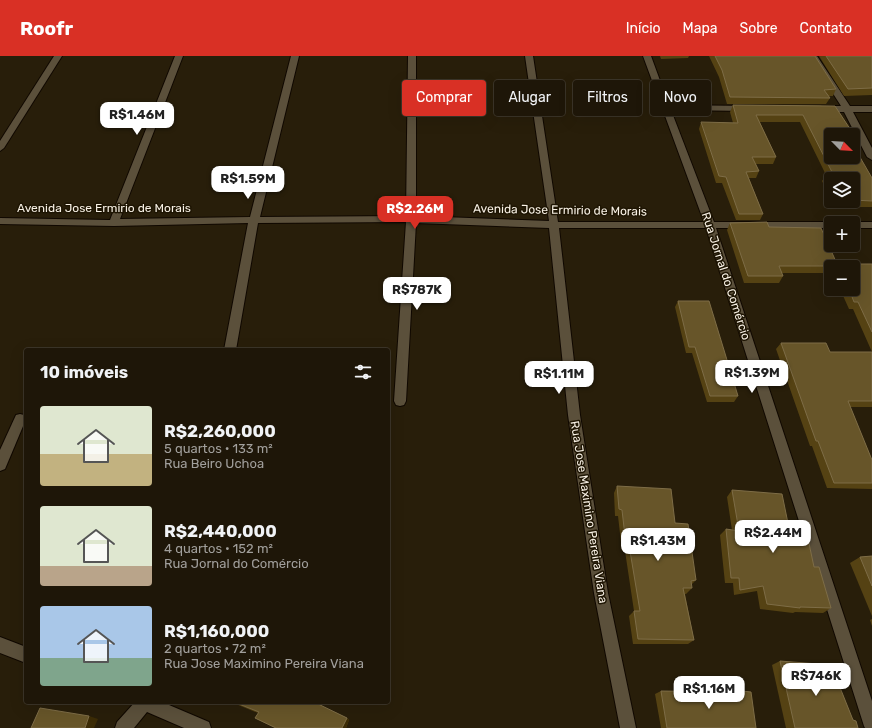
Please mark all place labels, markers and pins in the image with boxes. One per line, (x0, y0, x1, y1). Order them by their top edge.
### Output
pin: R$1.46M (100, 102, 174, 136)
pin: R$1.59M (211, 166, 285, 200)
pin: R$2.26M (378, 196, 452, 230)
pin: R$787K (384, 277, 450, 311)
pin: R$1.39M (715, 360, 789, 394)
pin: R$1.11M (522, 361, 596, 395)
pin: R$2.44M (736, 520, 810, 554)
pin: R$1.43M (621, 528, 695, 562)
pin: R$746K (783, 663, 849, 697)
pin: R$1.16M (672, 676, 746, 710)

